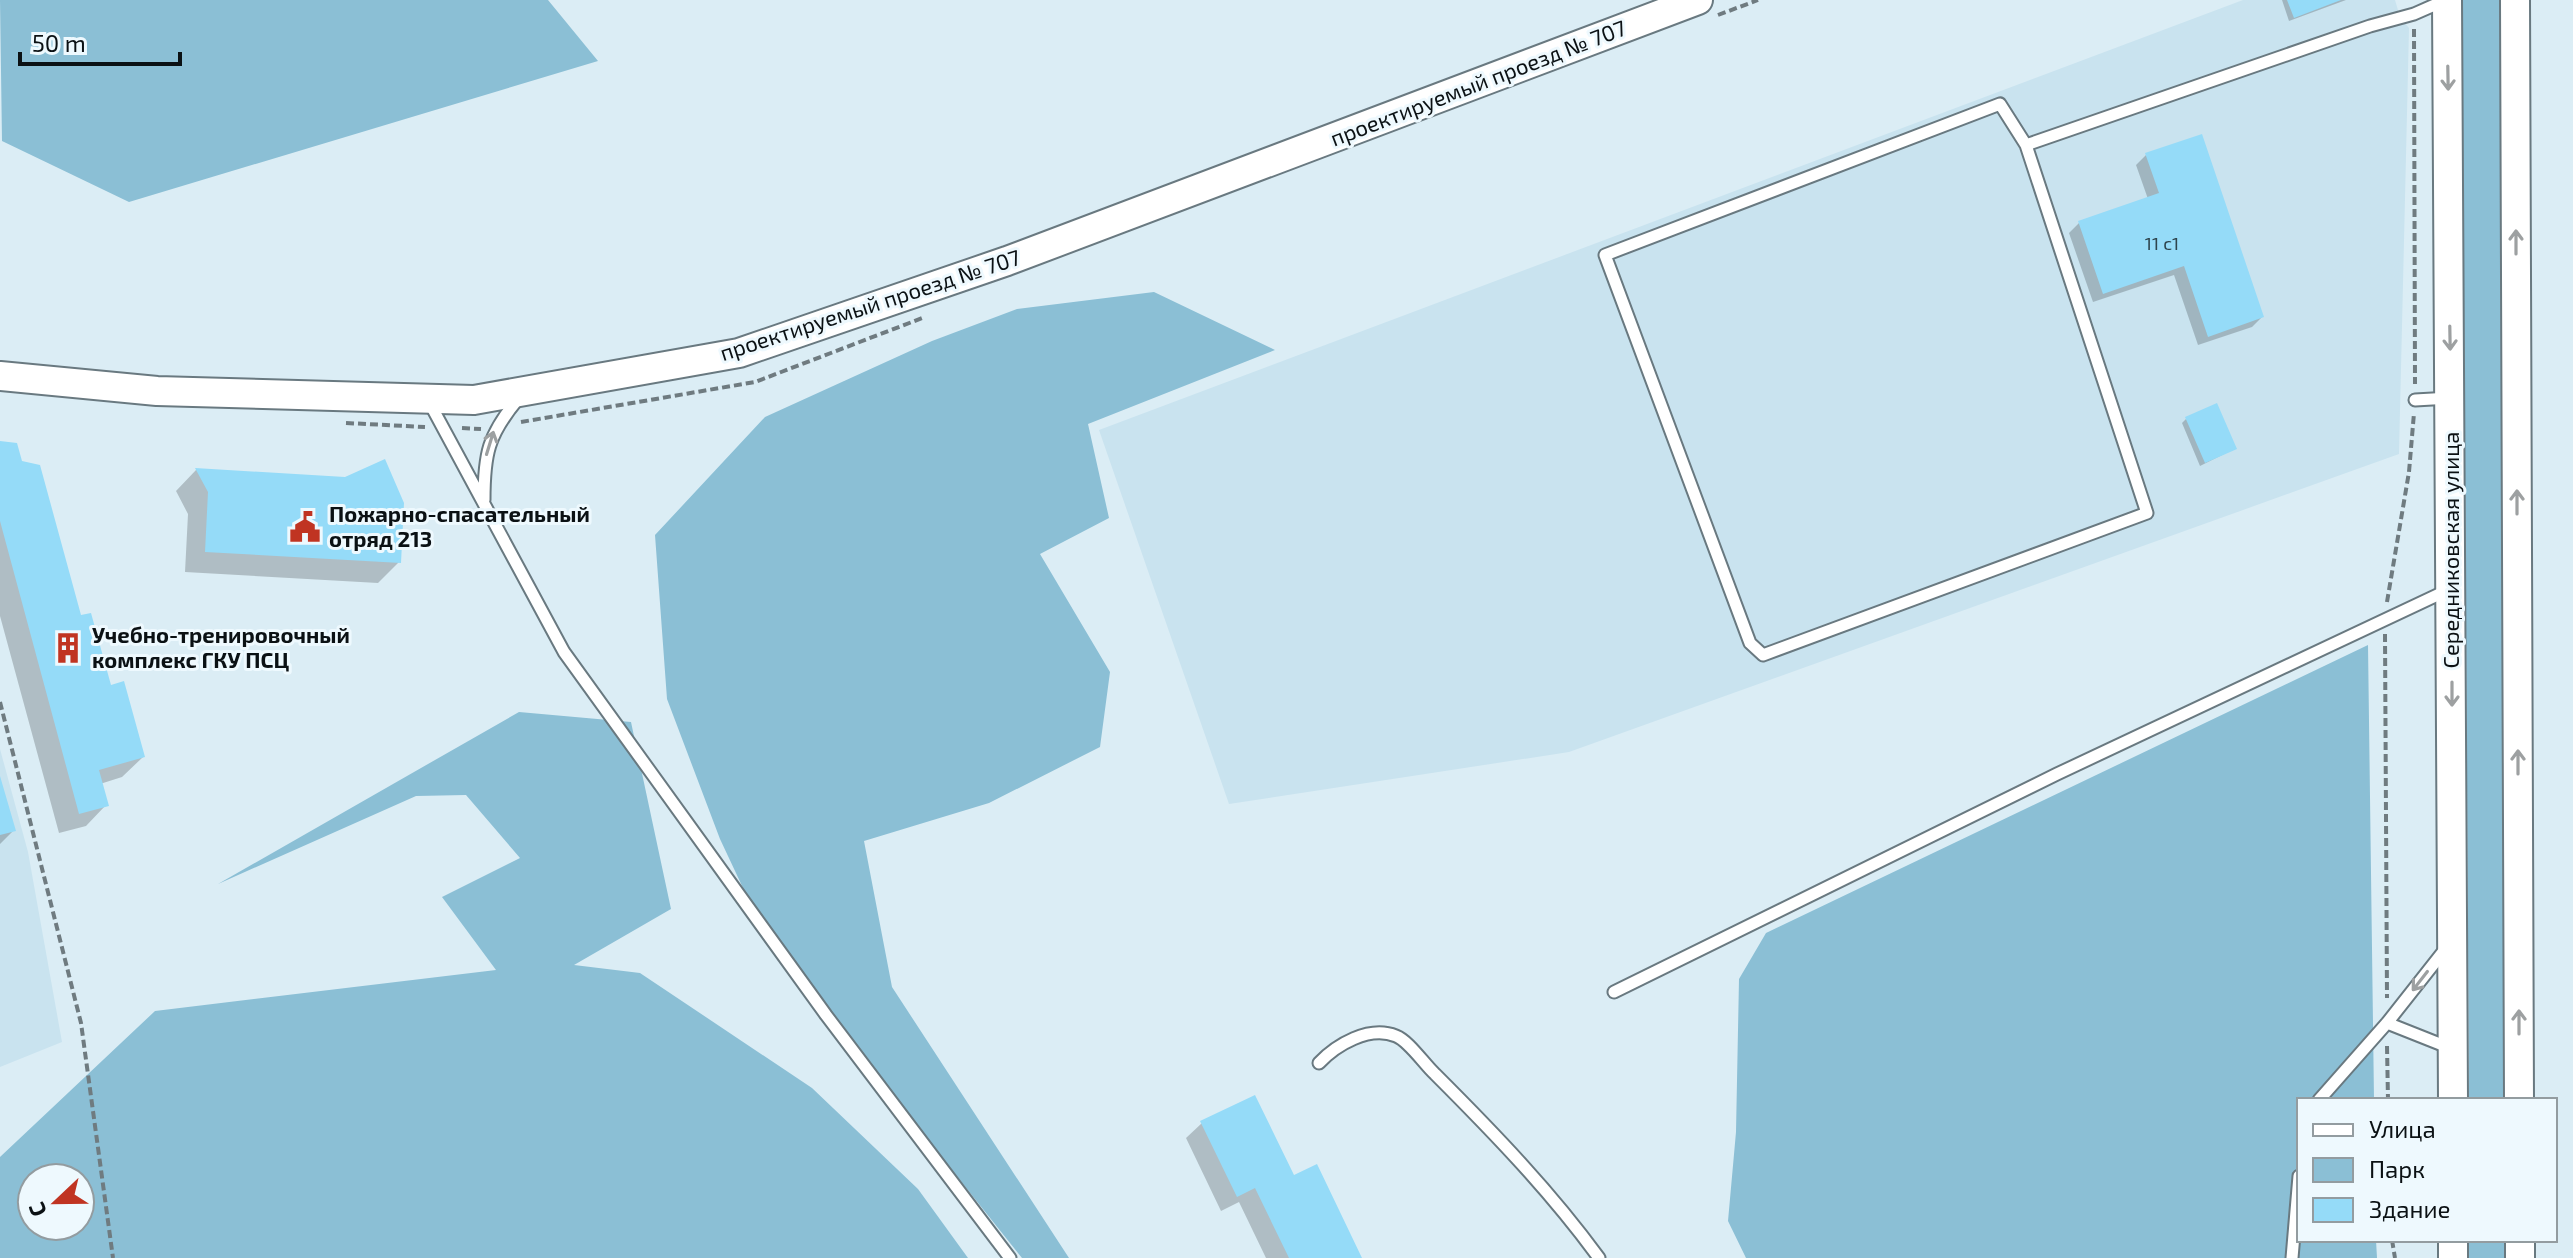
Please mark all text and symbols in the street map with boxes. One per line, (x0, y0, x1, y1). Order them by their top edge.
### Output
street label: проектируемый проезд № 707 (1326, 14, 1629, 151)
scale bar (20, 16, 180, 66)
text: 50 m (32, 28, 86, 57)
one-way arrow (2440, 64, 2455, 91)
one-way arrow (2508, 229, 2524, 256)
house number: 11 с1 (2145, 232, 2179, 254)
street label: проектируемый проезд № 707 (716, 243, 1024, 366)
one-way arrow (2442, 324, 2458, 351)
one-way arrow (483, 430, 498, 456)
street label: Середниковская улица (2437, 432, 2464, 668)
one-way arrow (2509, 489, 2525, 516)
place label: Пожарно-спасательный отряд 213 (329, 500, 590, 551)
public building icon: Пожарно-спасательный отряд 213 (288, 510, 322, 544)
place label: Учебно-тренировочный комплекс ГКУ ПСЦ (92, 621, 350, 672)
building icon: Учебно-тренировочный комплекс ГКУ ПСЦ (51, 631, 85, 665)
one-way arrow (2444, 680, 2460, 707)
one-way arrow (2510, 749, 2526, 776)
one-way arrow (2411, 970, 2429, 991)
one-way arrow (2511, 1009, 2527, 1036)
legend (2297, 1098, 2557, 1242)
text: Улица (2369, 1114, 2436, 1143)
text: Парк (2369, 1154, 2425, 1183)
north arrow (16, 1162, 96, 1242)
text: Здание (2369, 1194, 2451, 1223)
text: С (22, 1199, 51, 1221)

